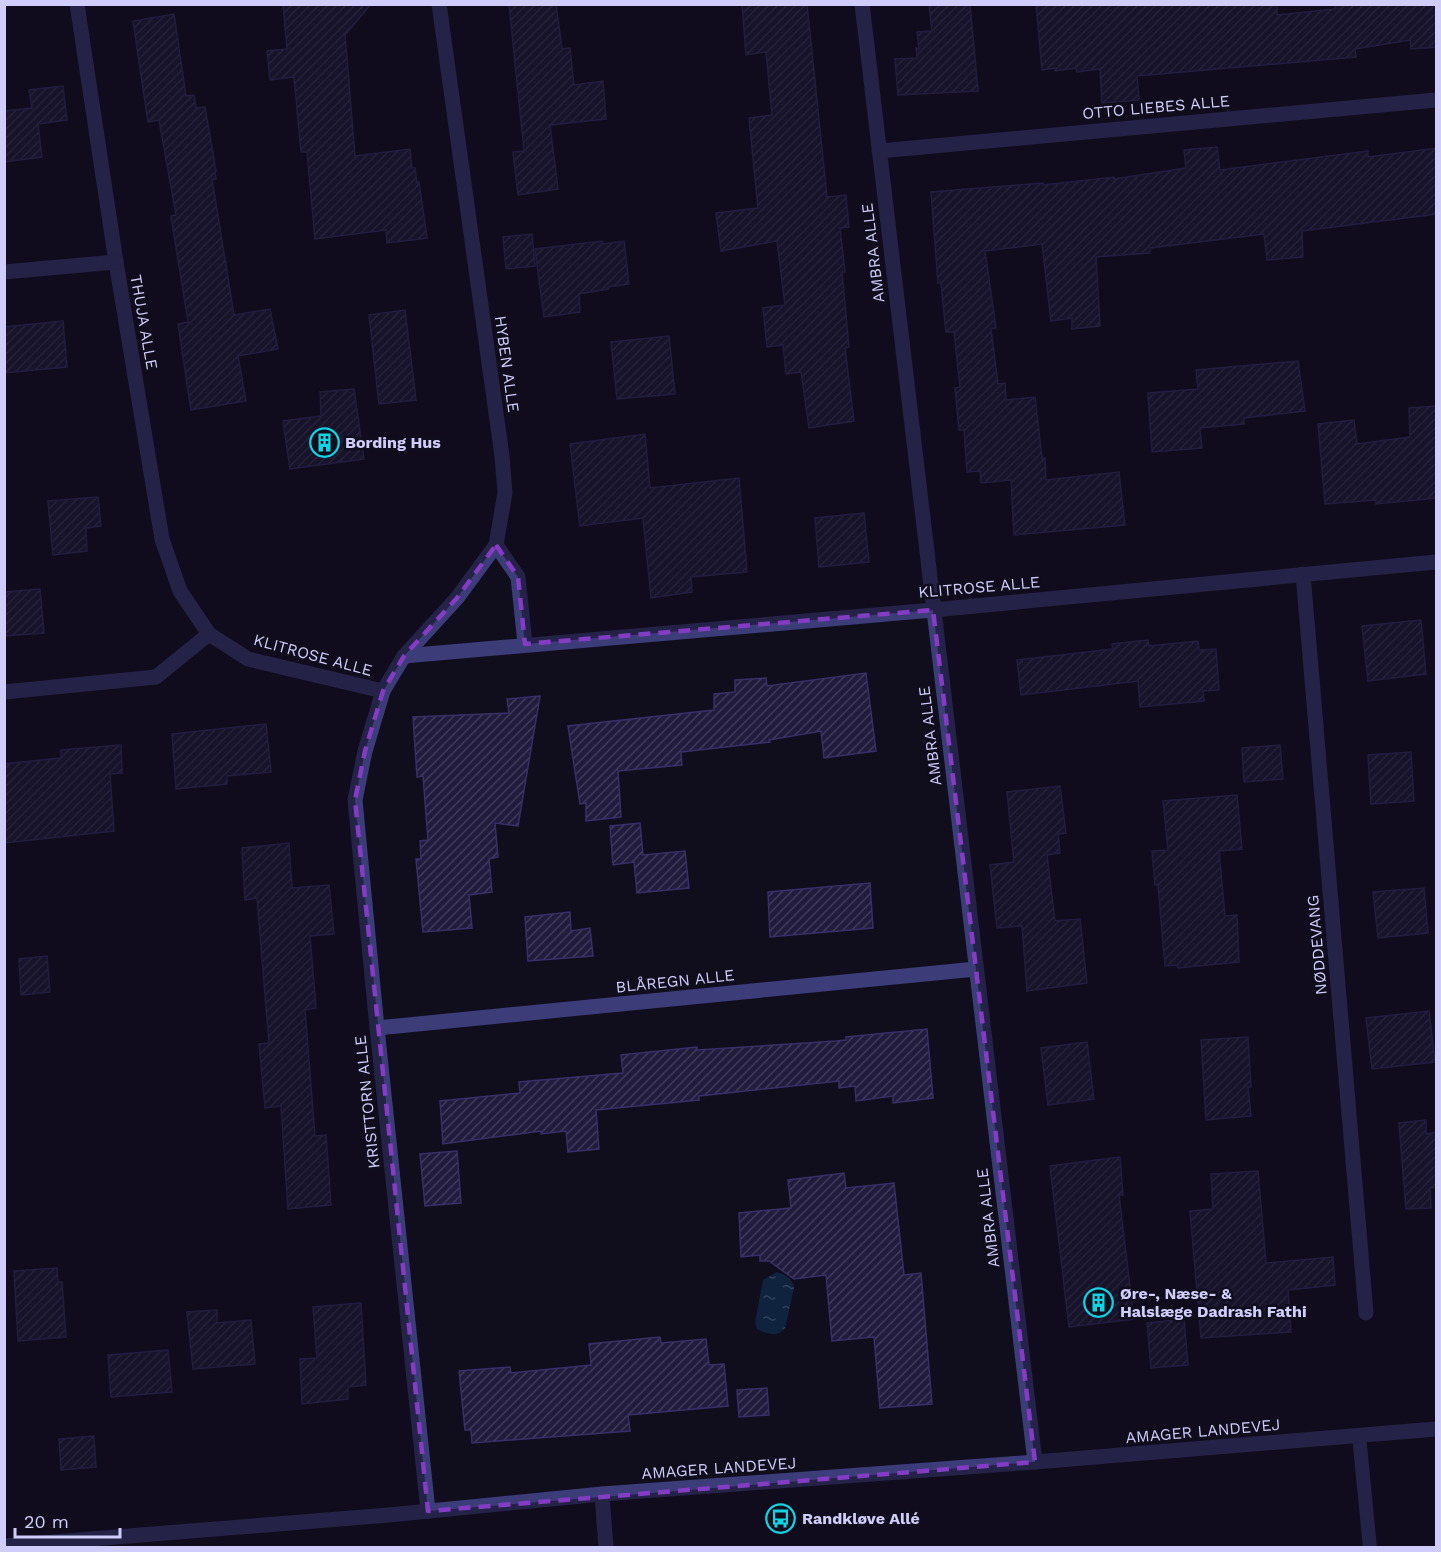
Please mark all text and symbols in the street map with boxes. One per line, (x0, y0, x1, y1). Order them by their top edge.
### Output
street label: OTTO LIEBES ALLE (1081, 91, 1231, 123)
street label: AMBRA ALLE (857, 202, 889, 304)
street label: THUJA ALLE (126, 273, 162, 371)
street label: HYBEN ALLE (491, 314, 523, 414)
building icon: Bording Hus (308, 426, 340, 458)
place label: Bording Hus (345, 433, 441, 452)
street label: KLITROSE ALLE (917, 572, 1041, 602)
street label: KLITROSE ALLE (252, 630, 374, 680)
street label: AMBRA ALLE (914, 685, 946, 787)
street label: NØDDEVANG (1303, 894, 1331, 996)
street label: BLÅREGN ALLE (615, 965, 735, 997)
street label: KRISTTORN ALLE (351, 1035, 383, 1169)
street label: AMBRA ALLE (972, 1167, 1004, 1269)
place label: Øre-, Næse- & Halslæge Dadrash Fathi (1120, 1284, 1307, 1321)
building icon: Øre-, Næse- & Halslæge Dadrash Fathi (1083, 1286, 1115, 1318)
street label: AMAGER LANDEVEJ (1125, 1415, 1281, 1447)
street label: AMAGER LANDEVEJ (641, 1453, 797, 1483)
scale bar (15, 1501, 120, 1539)
bus stop icon: Randkløve Allé (765, 1502, 797, 1534)
place label: Randkløve Allé (802, 1509, 920, 1528)
text: 20 m (24, 1511, 69, 1532)

